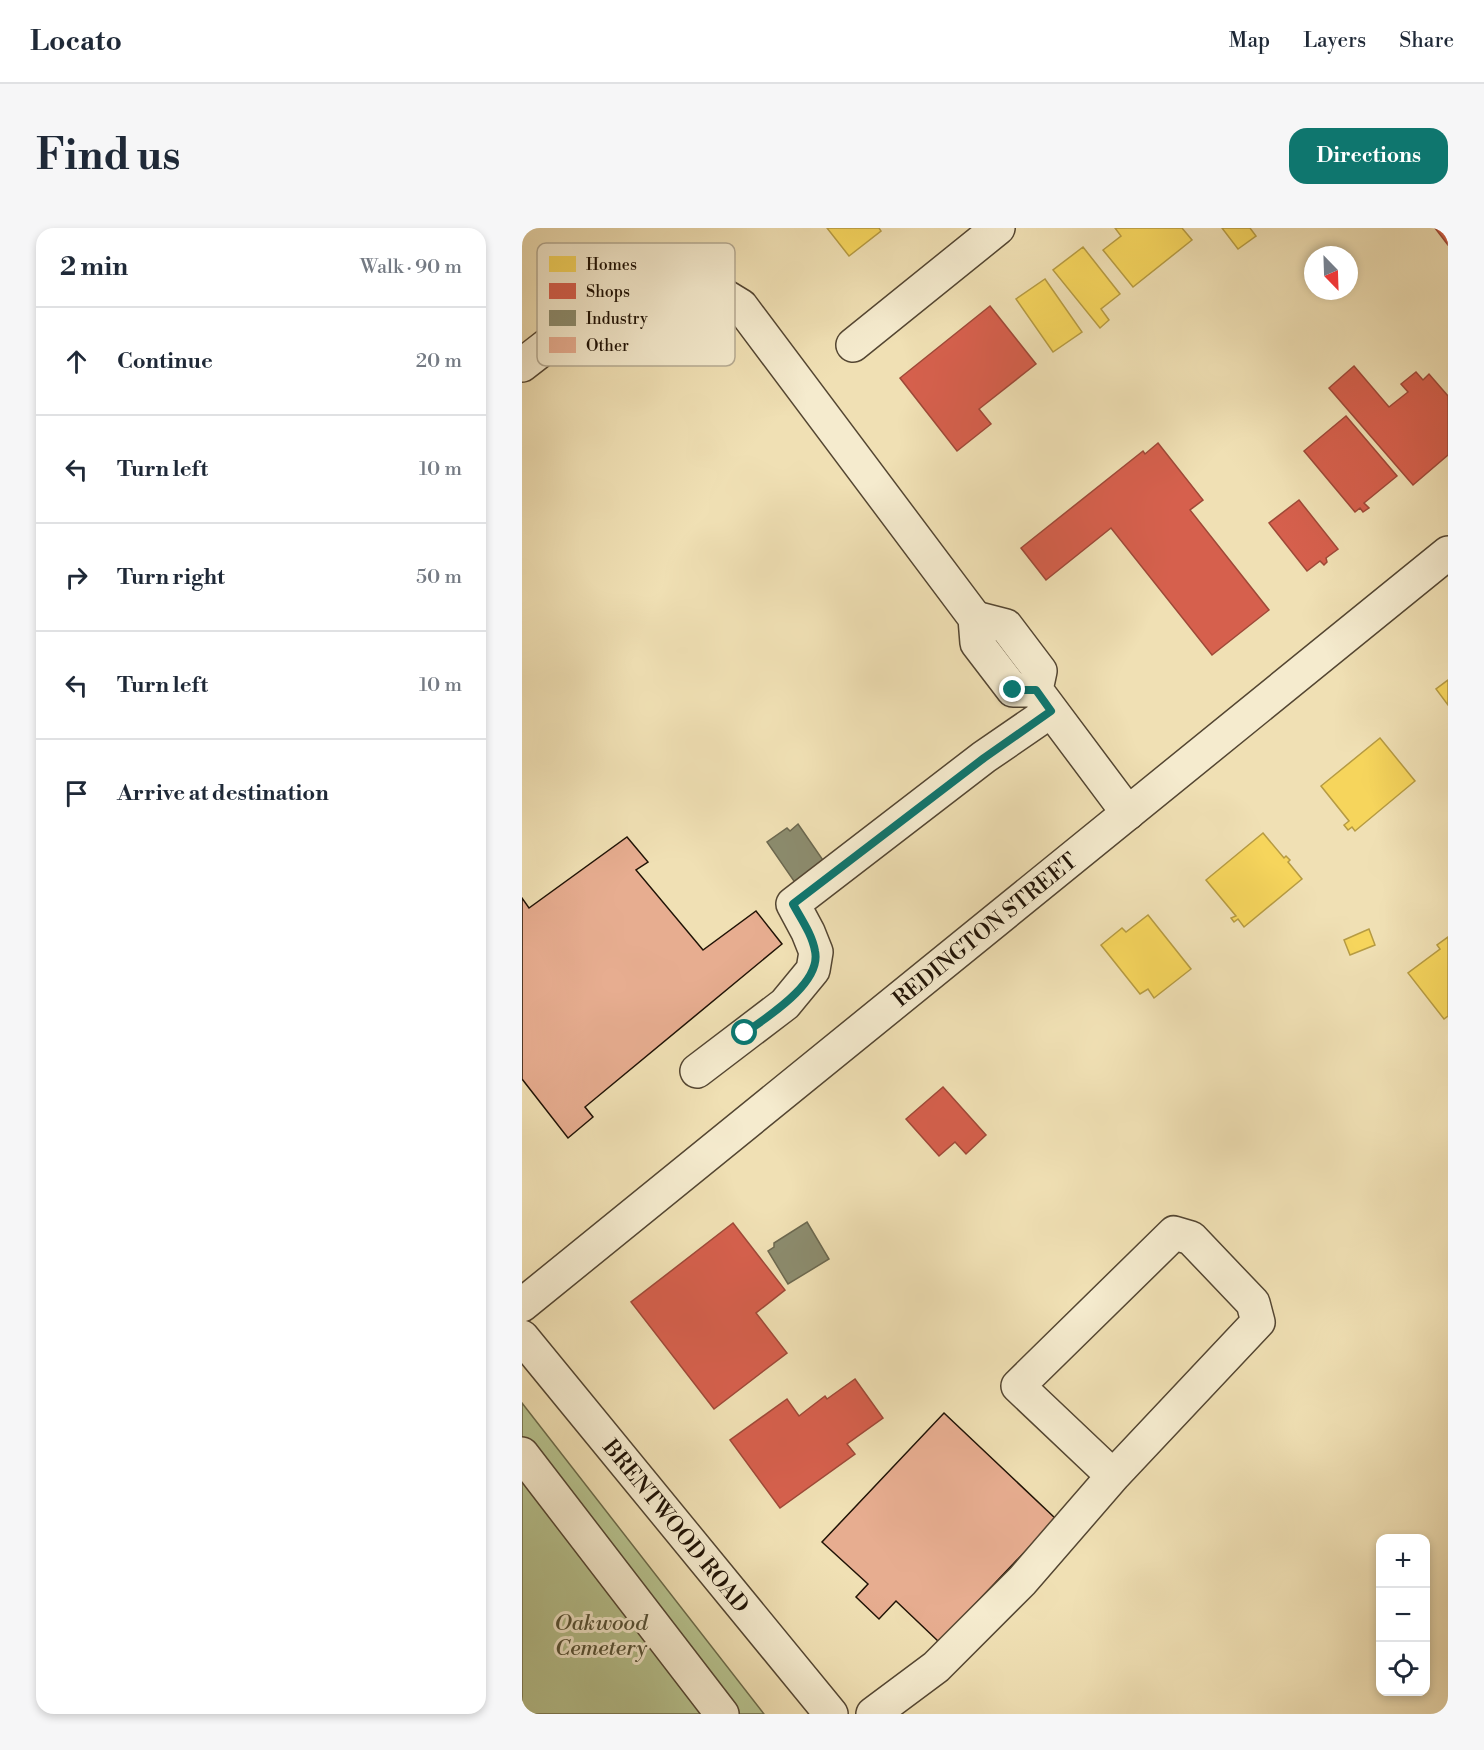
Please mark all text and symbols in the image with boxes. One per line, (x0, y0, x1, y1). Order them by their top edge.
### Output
text: Locato (30, 24, 122, 59)
text: Map (1229, 28, 1270, 54)
text: Layers (1303, 28, 1366, 54)
text: Share (1399, 28, 1454, 54)
button: Directions (1289, 128, 1448, 184)
text: Find us (36, 130, 180, 183)
legend (537, 243, 735, 366)
north arrow (1304, 246, 1358, 300)
text: 2 min (60, 251, 128, 283)
text: Walk · 90 m (360, 255, 462, 280)
text: Homes (586, 255, 637, 275)
text: Shops (586, 282, 630, 302)
text: Industry (586, 309, 648, 329)
text: Other (586, 336, 629, 356)
icon: ahead (60, 345, 93, 378)
text: Continue (117, 348, 213, 375)
text: 20 m (416, 349, 462, 374)
icon: left (60, 453, 93, 486)
text: Turn left (117, 456, 208, 483)
text: 10 m (419, 457, 462, 482)
icon: right (60, 561, 93, 594)
text: Turn right (117, 564, 225, 591)
text: 50 m (416, 565, 462, 590)
icon: left (60, 669, 93, 702)
text: Turn left (117, 672, 208, 699)
text: 10 m (419, 673, 462, 698)
route end (999, 676, 1025, 702)
icon: arrive (60, 777, 93, 810)
text: Arrive at destination (117, 780, 329, 807)
street label: REDINGTON STREET (888, 848, 1083, 1013)
route start (731, 1019, 757, 1045)
street label: BRENTWOOD ROAD (596, 1434, 754, 1619)
map controls (1376, 1534, 1430, 1696)
button: + (1376, 1534, 1430, 1588)
button: − (1376, 1588, 1430, 1642)
park label: Oakwood Cemetery (555, 1610, 649, 1662)
button: locate (1376, 1642, 1430, 1696)

